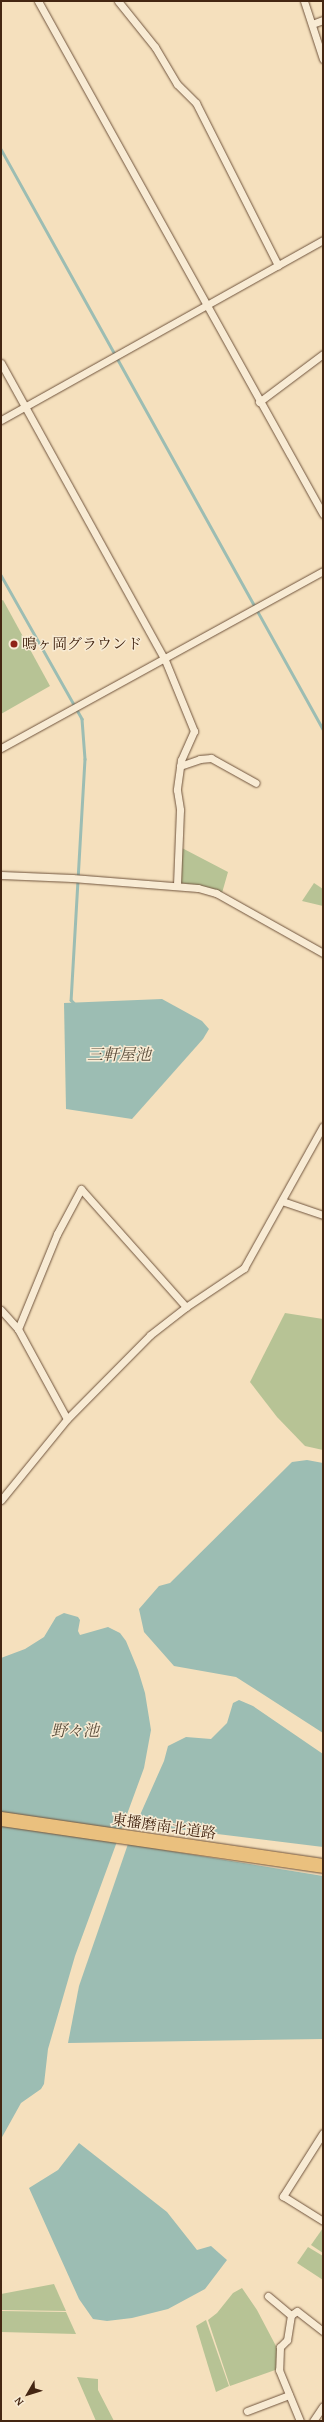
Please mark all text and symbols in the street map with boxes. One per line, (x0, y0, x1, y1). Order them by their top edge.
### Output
place label: 鳴ヶ岡グラウンド (22, 635, 142, 653)
marker: 鳴ヶ岡グラウンド (9, 639, 19, 649)
water label: 三軒屋池 (87, 1044, 151, 1064)
water label: 野々池 (51, 1720, 99, 1740)
street label: 東播磨南北道路 (111, 1810, 217, 1842)
north arrow (8, 2374, 48, 2414)
text: N (10, 2394, 27, 2409)

